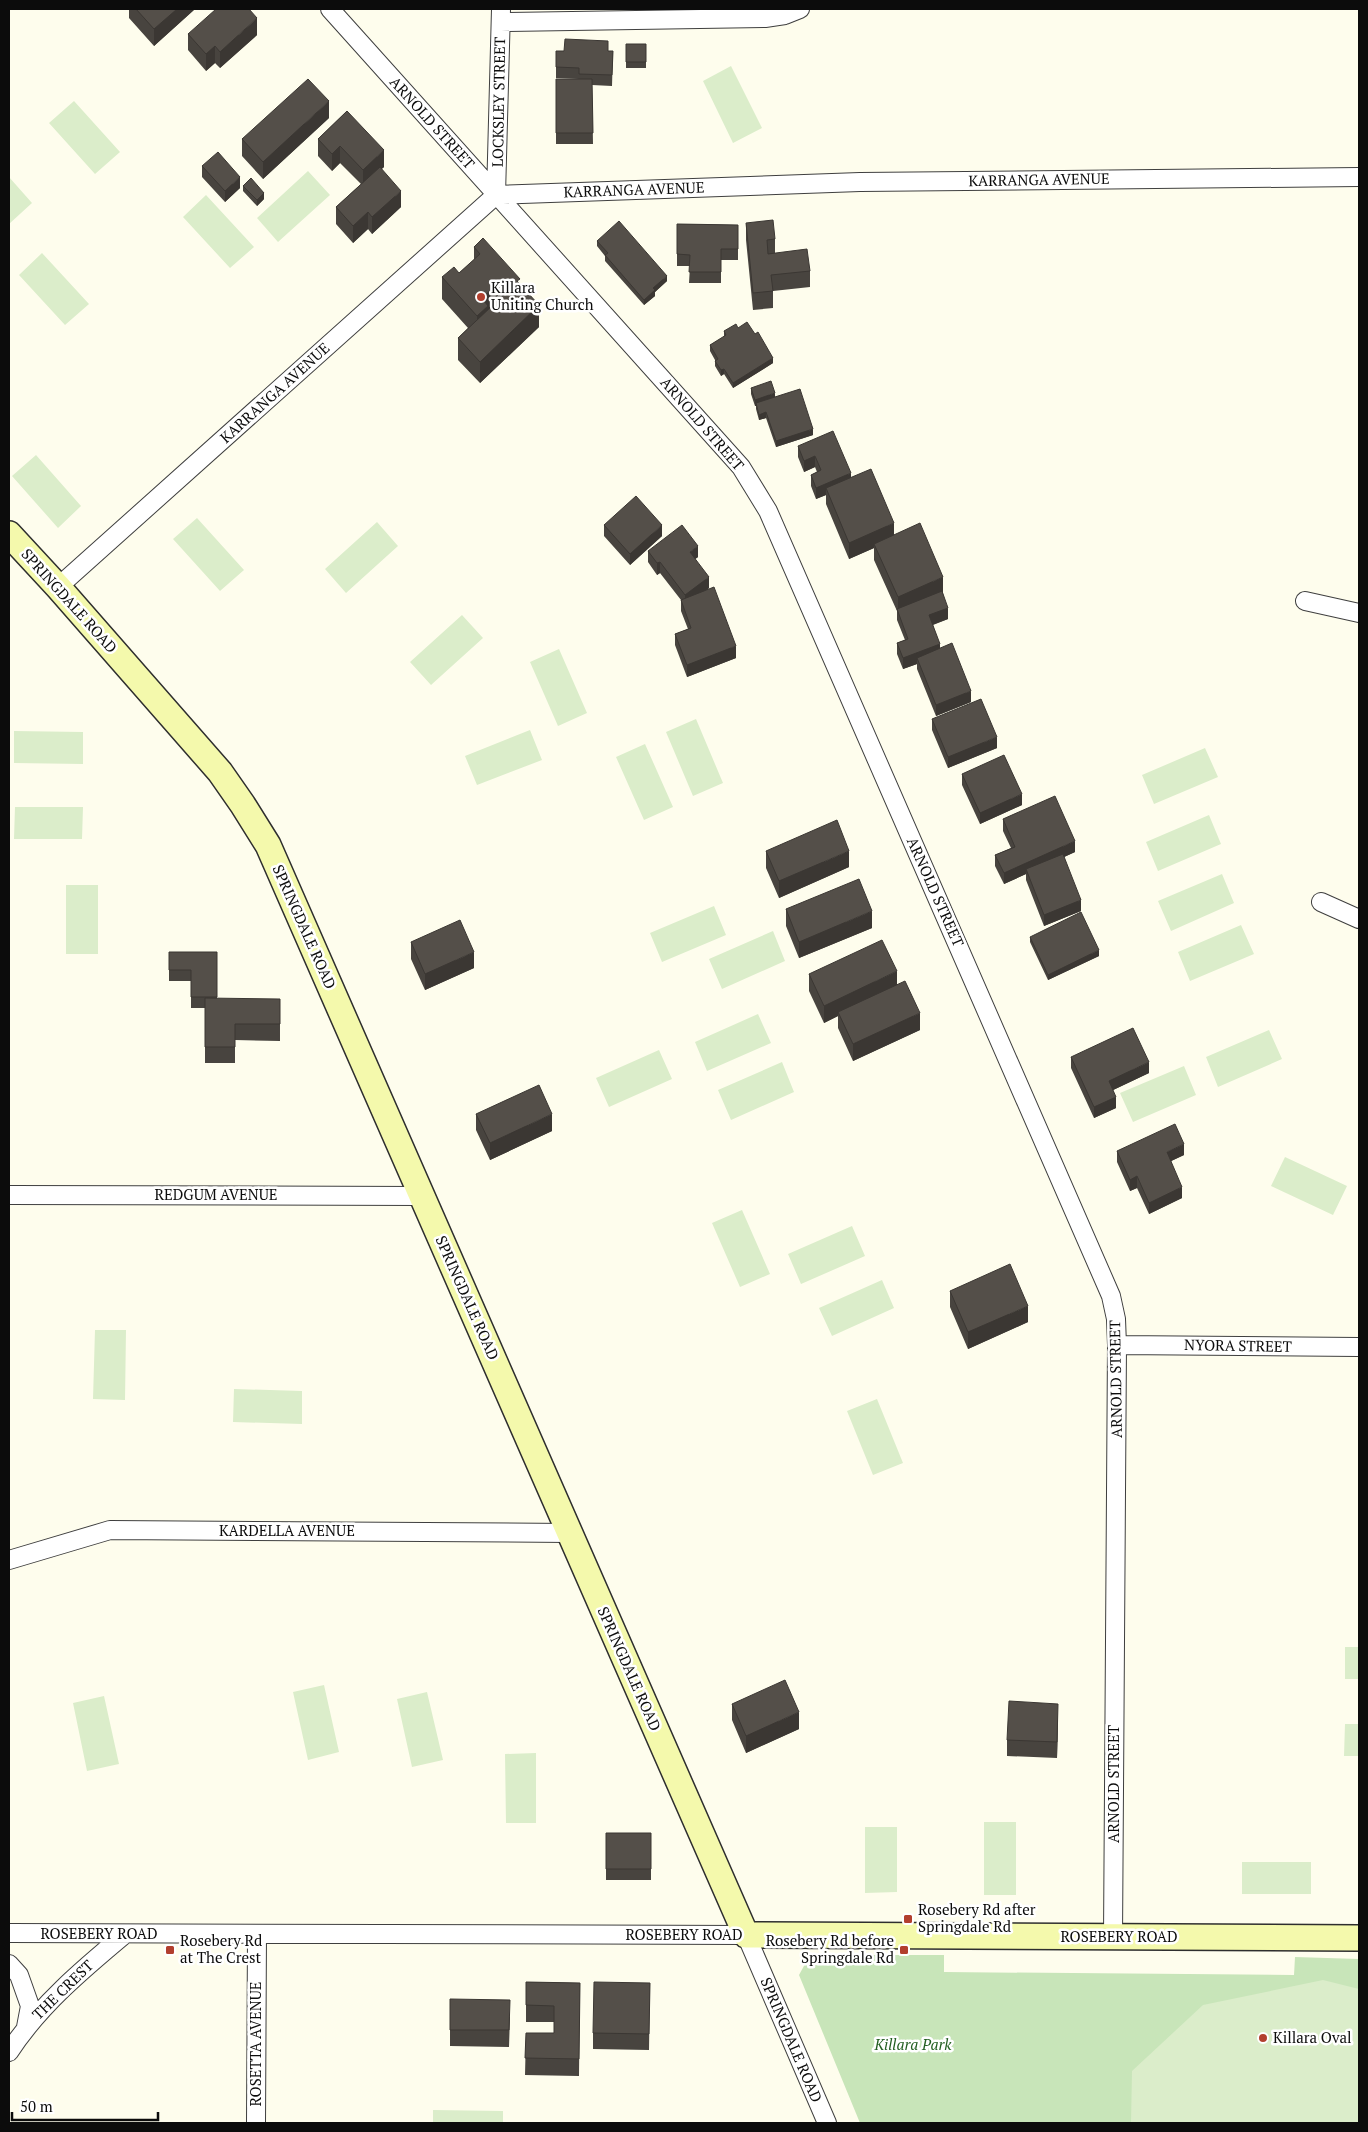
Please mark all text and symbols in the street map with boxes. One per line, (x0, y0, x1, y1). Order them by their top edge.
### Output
street label: LOCKSLEY STREET (487, 37, 509, 167)
street label: ARNOLD STREET (386, 72, 480, 173)
street label: KARRANGA AVENUE (968, 168, 1110, 190)
street label: KARRANGA AVENUE (563, 177, 705, 201)
place label: Killara Uniting Church (491, 277, 594, 314)
marker: Killara Uniting Church (475, 291, 487, 303)
street label: KARRANGA AVENUE (215, 338, 333, 447)
street label: ARNOLD STREET (656, 372, 749, 474)
street label: SPRINGDALE ROAD (17, 544, 122, 657)
street label: ARNOLD STREET (903, 834, 969, 950)
street label: SPRINGDALE ROAD (269, 861, 341, 992)
street label: REDGUM AVENUE (154, 1184, 278, 1204)
street label: SPRINGDALE ROAD (432, 1232, 504, 1363)
street label: ARNOLD STREET (1104, 1320, 1126, 1438)
street label: NYORA STREET (1184, 1334, 1292, 1356)
street label: KARDELLA AVENUE (219, 1520, 355, 1540)
street label: SPRINGDALE ROAD (594, 1603, 666, 1734)
street label: ARNOLD STREET (1103, 1725, 1123, 1843)
place label: Rosebery Rd after Springdale Rd (918, 1899, 1036, 1936)
marker: Rosebery Rd after Springdale Rd (902, 1913, 914, 1925)
street label: ROSEBERY ROAD (40, 1923, 158, 1943)
street label: ROSEBERY ROAD (625, 1924, 743, 1944)
street label: ROSEBERY ROAD (1060, 1926, 1178, 1946)
place label: Rosebery Rd at The Crest (180, 1930, 262, 1967)
place label: Rosebery Rd before Springdale Rd (766, 1930, 894, 1967)
marker: Rosebery Rd at The Crest (164, 1944, 176, 1956)
marker: Rosebery Rd before Springdale Rd (898, 1944, 910, 1956)
street label: THE CREST (27, 1955, 97, 2024)
street label: SPRINGDALE ROAD (757, 1974, 827, 2105)
street label: ROSETTA AVENUE (245, 1981, 265, 2107)
place label: Killara Oval (1273, 2027, 1352, 2047)
marker: Killara Oval (1257, 2032, 1269, 2044)
park label: Killara Park (873, 2034, 952, 2054)
scale bar (12, 2090, 159, 2122)
text: 50 m (20, 2096, 53, 2116)

